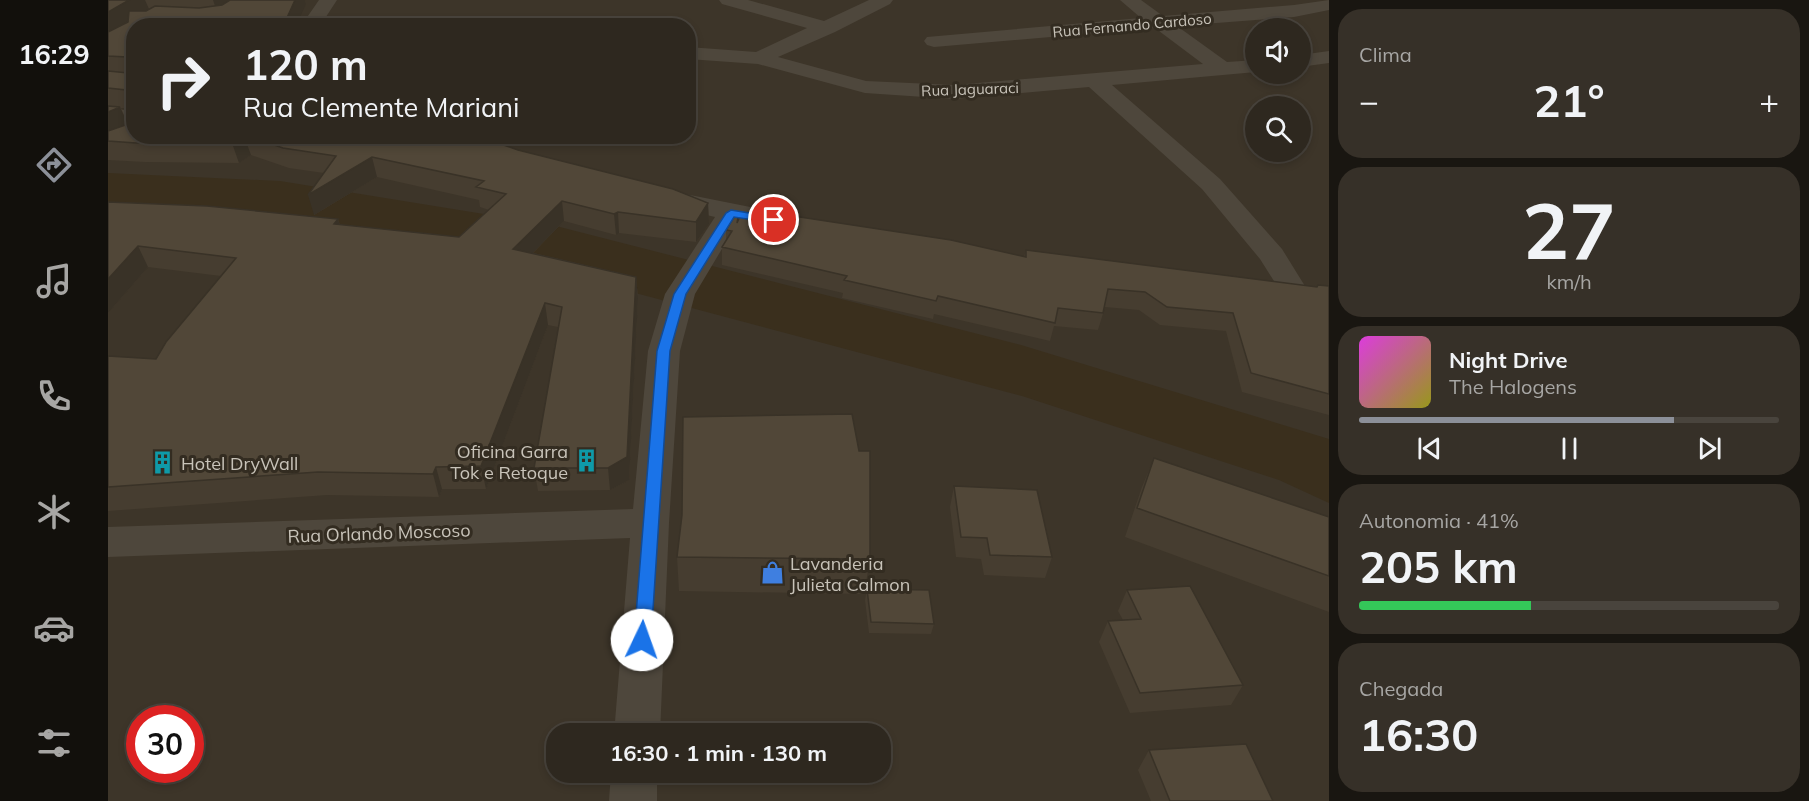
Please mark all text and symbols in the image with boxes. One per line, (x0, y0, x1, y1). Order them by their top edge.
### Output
street label: Rua Fernando Cardoso (1052, 9, 1212, 41)
map controls (1245, 18, 1311, 162)
button: sound (1245, 18, 1311, 84)
text: 16:29 (18, 37, 90, 71)
text: 120 m (243, 38, 368, 91)
icon: right (144, 42, 222, 120)
text: Clima (1359, 42, 1412, 67)
text: 21° (1533, 72, 1605, 128)
street label: Rua Jaguaraci (921, 78, 1019, 100)
text: − (1359, 80, 1379, 121)
text: + (1759, 80, 1779, 121)
text: Rua Clemente Mariani (243, 90, 519, 124)
button: search (1245, 96, 1311, 162)
icon: directions (33, 144, 75, 186)
text: 27 (1522, 181, 1616, 279)
pin (748, 194, 799, 245)
icon: arrive (757, 203, 790, 236)
icon: music (33, 260, 75, 302)
text: km/h (1546, 269, 1592, 294)
text: Night Drive (1449, 346, 1568, 374)
text: The Halogens (1449, 374, 1577, 399)
icon: phone (33, 375, 75, 417)
icon: previous (1413, 432, 1446, 465)
icon: pause (1553, 432, 1586, 465)
icon: next (1693, 432, 1726, 465)
place label: Oficina Garra Tok e Retoque (450, 440, 568, 484)
building icon: Oficina Garra Tok e Retoque (573, 448, 599, 474)
building icon: Hotel DryWall (150, 450, 176, 476)
place label: Hotel DryWall (181, 452, 298, 475)
icon: climate (33, 491, 75, 533)
text: Autonomia · 41% (1359, 508, 1519, 533)
street label: Rua Orlando Moscoso (287, 518, 471, 548)
text: 205 km (1359, 538, 1518, 594)
place label: Lavanderia Julieta Calmon (790, 552, 910, 596)
shop icon: Lavanderia Julieta Calmon (759, 560, 785, 586)
icon: car (33, 607, 75, 649)
position arrow (610, 608, 674, 672)
text: Chegada (1359, 676, 1443, 701)
speed limit sign: 30 (126, 705, 204, 783)
text: 16:30 (1359, 706, 1478, 762)
icon: filters (33, 722, 75, 764)
text: 16:30 · 1 min · 130 m (610, 739, 827, 767)

